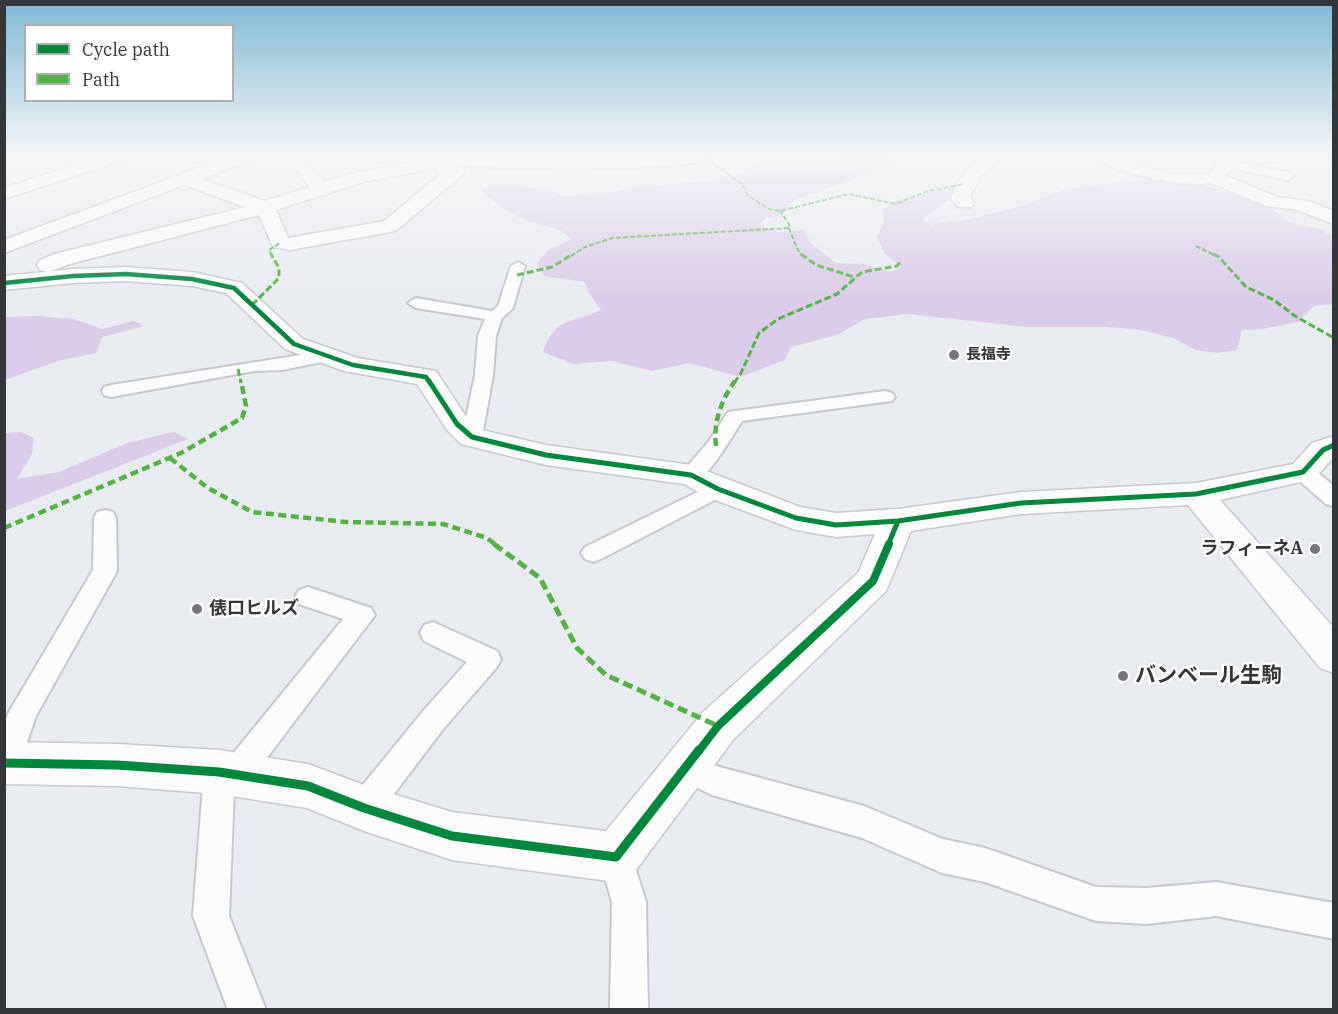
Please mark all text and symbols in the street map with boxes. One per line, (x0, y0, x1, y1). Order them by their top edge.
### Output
legend (24, 24, 234, 102)
text: Cycle path (82, 38, 170, 61)
text: Path (82, 68, 120, 91)
place label: 長福寺 (966, 346, 1011, 364)
marker: 長福寺 (947, 348, 961, 362)
place label: ラフィーネA (1200, 538, 1303, 560)
marker: ラフィーネA (1308, 542, 1322, 556)
place label: 俵口ヒルズ (209, 598, 299, 620)
marker: 俵口ヒルズ (190, 602, 204, 616)
place label: バンベール生駒 (1135, 663, 1282, 689)
marker: バンベール生駒 (1116, 669, 1130, 683)

